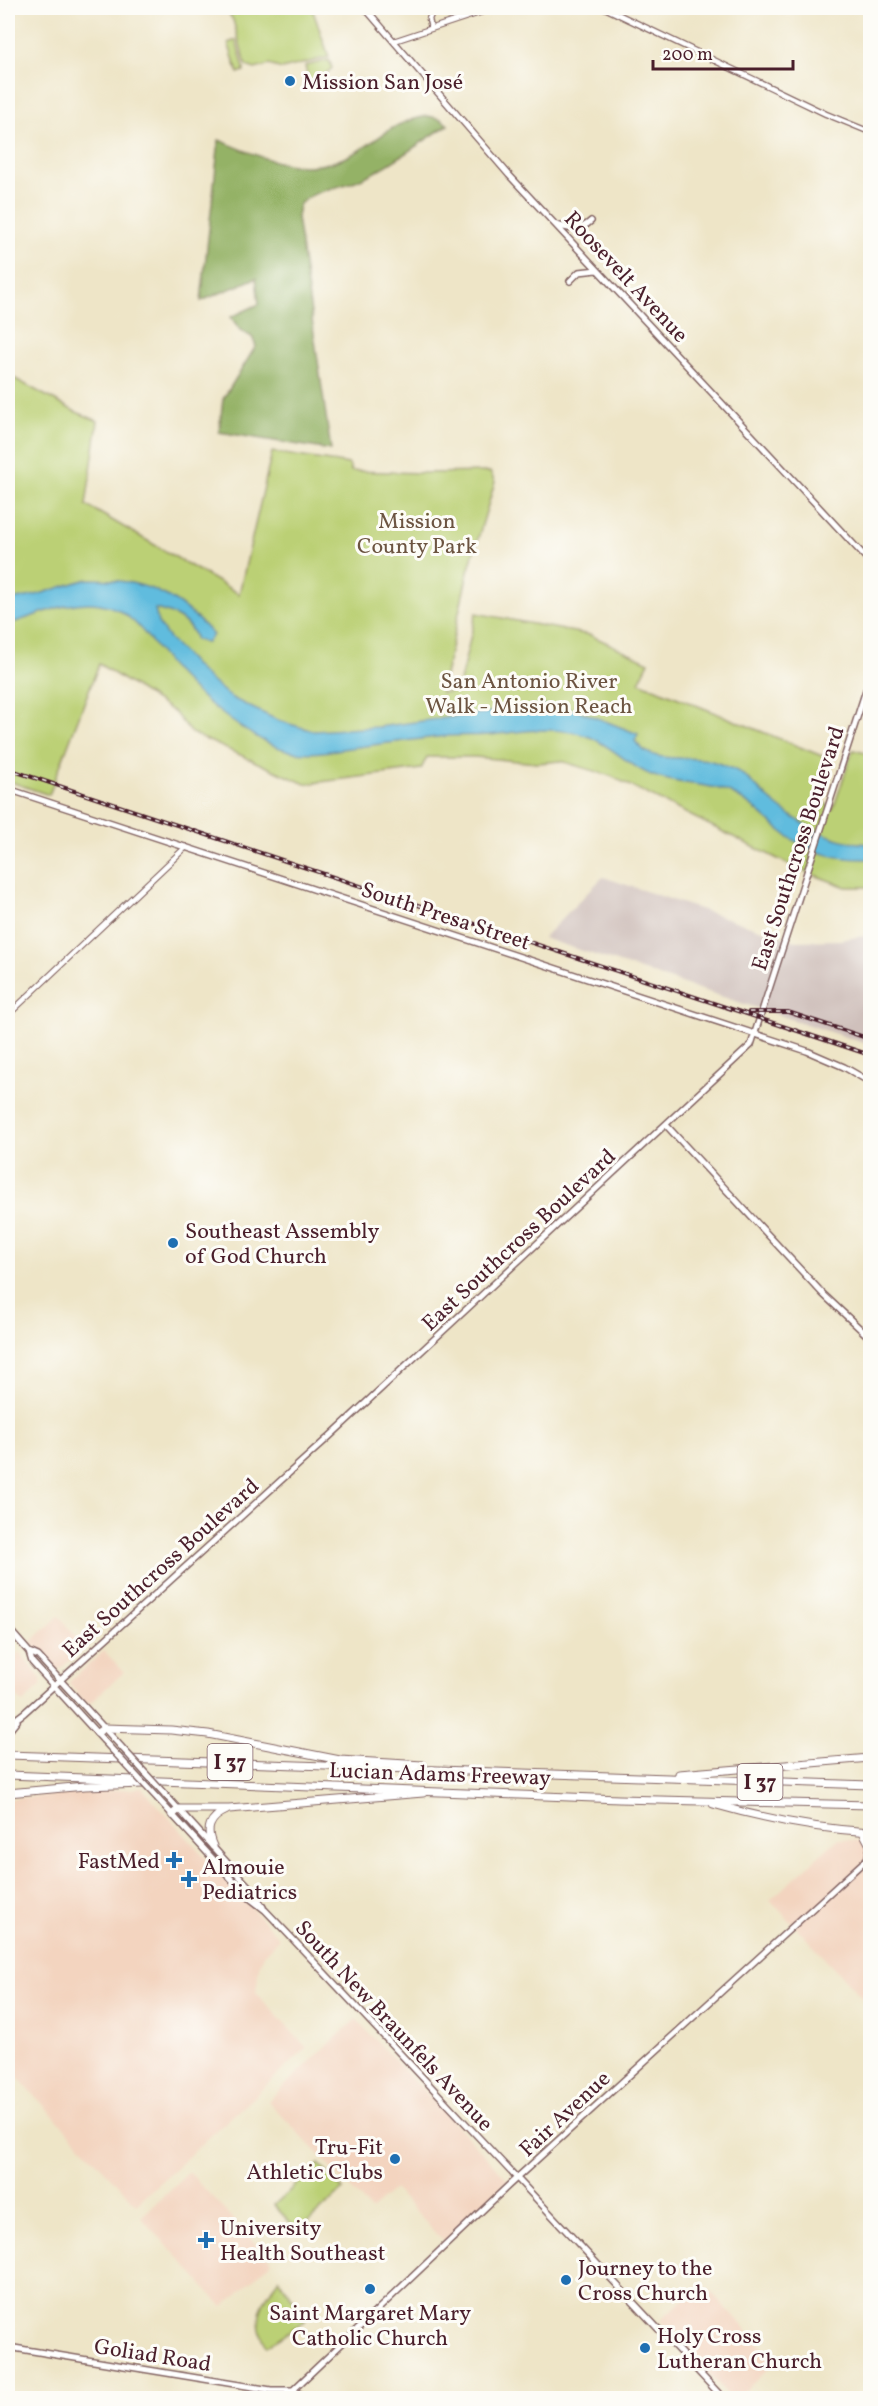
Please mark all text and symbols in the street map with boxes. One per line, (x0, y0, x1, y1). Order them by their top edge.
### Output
scale bar (653, 33, 792, 71)
text: 200 m (662, 43, 713, 68)
place label: Mission San José (302, 68, 463, 99)
marker: Mission San José (283, 74, 297, 88)
street label: Roosevelt Avenue (556, 205, 695, 350)
park label: Mission County Park (357, 507, 477, 563)
park label: San Antonio River Walk - Mission Reach (425, 667, 633, 723)
street label: East Southcross Boulevard (745, 722, 854, 975)
street label: South Presa Street (357, 875, 534, 959)
street label: East Southcross Boulevard (416, 1142, 624, 1339)
place label: Southeast Assembly of God Church (185, 1217, 380, 1273)
marker: Southeast Assembly of God Church (166, 1236, 180, 1250)
street label: East Southcross Boulevard (56, 1472, 267, 1666)
road number: I 37 (208, 1744, 252, 1780)
street label: Lucian Adams Freeway (328, 1756, 552, 1795)
road number: I 37 (738, 1764, 783, 1800)
place label: FastMed (78, 1847, 160, 1878)
marker: FastMed (165, 1851, 183, 1869)
place label: Almouie Pediatrics (202, 1853, 297, 1909)
marker: Almouie Pediatrics (180, 1870, 198, 1888)
street label: South New Braunfels Avenue (287, 1914, 499, 2139)
street label: Fair Avenue (513, 2064, 618, 2165)
place label: Tru-Fit Athletic Clubs (247, 2133, 383, 2189)
marker: Tru-Fit Athletic Clubs (388, 2152, 402, 2166)
place label: University Health Southeast (220, 2214, 386, 2270)
marker: University Health Southeast (197, 2231, 215, 2249)
place label: Journey to the Cross Church (578, 2254, 712, 2310)
marker: Journey to the Cross Church (559, 2273, 573, 2287)
marker: Saint Margaret Mary Catholic Church (363, 2282, 377, 2296)
place label: Saint Margaret Mary Catholic Church (269, 2299, 471, 2355)
place label: Holy Cross Lutheran Church (657, 2322, 822, 2378)
street label: Goliad Road (92, 2332, 213, 2381)
marker: Holy Cross Lutheran Church (638, 2341, 652, 2355)

